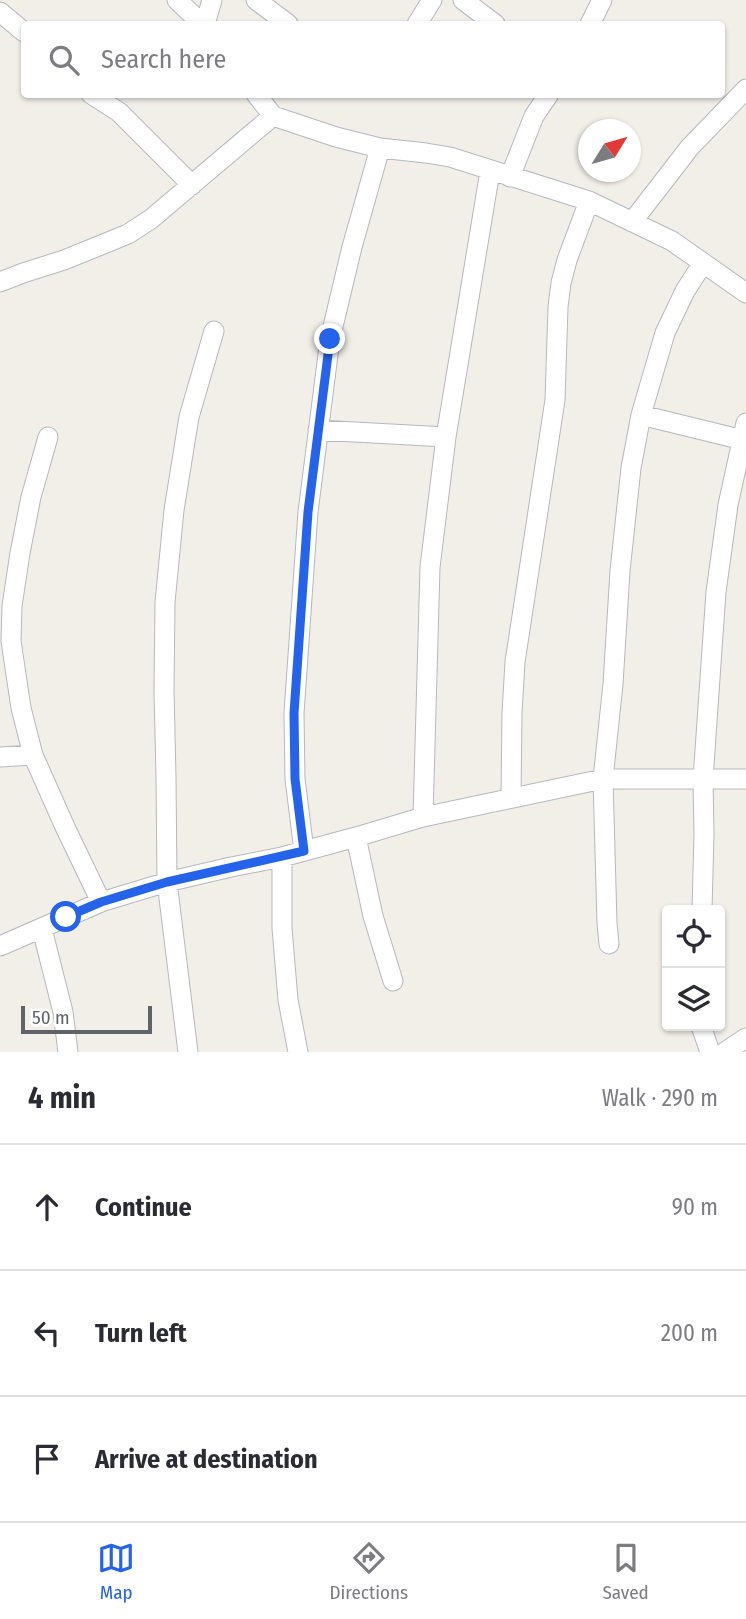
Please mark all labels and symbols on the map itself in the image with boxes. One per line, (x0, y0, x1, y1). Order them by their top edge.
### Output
north arrow (578, 119, 641, 182)
route end (314, 323, 345, 354)
route start (50, 901, 81, 932)
scale bar (21, 1003, 152, 1035)

